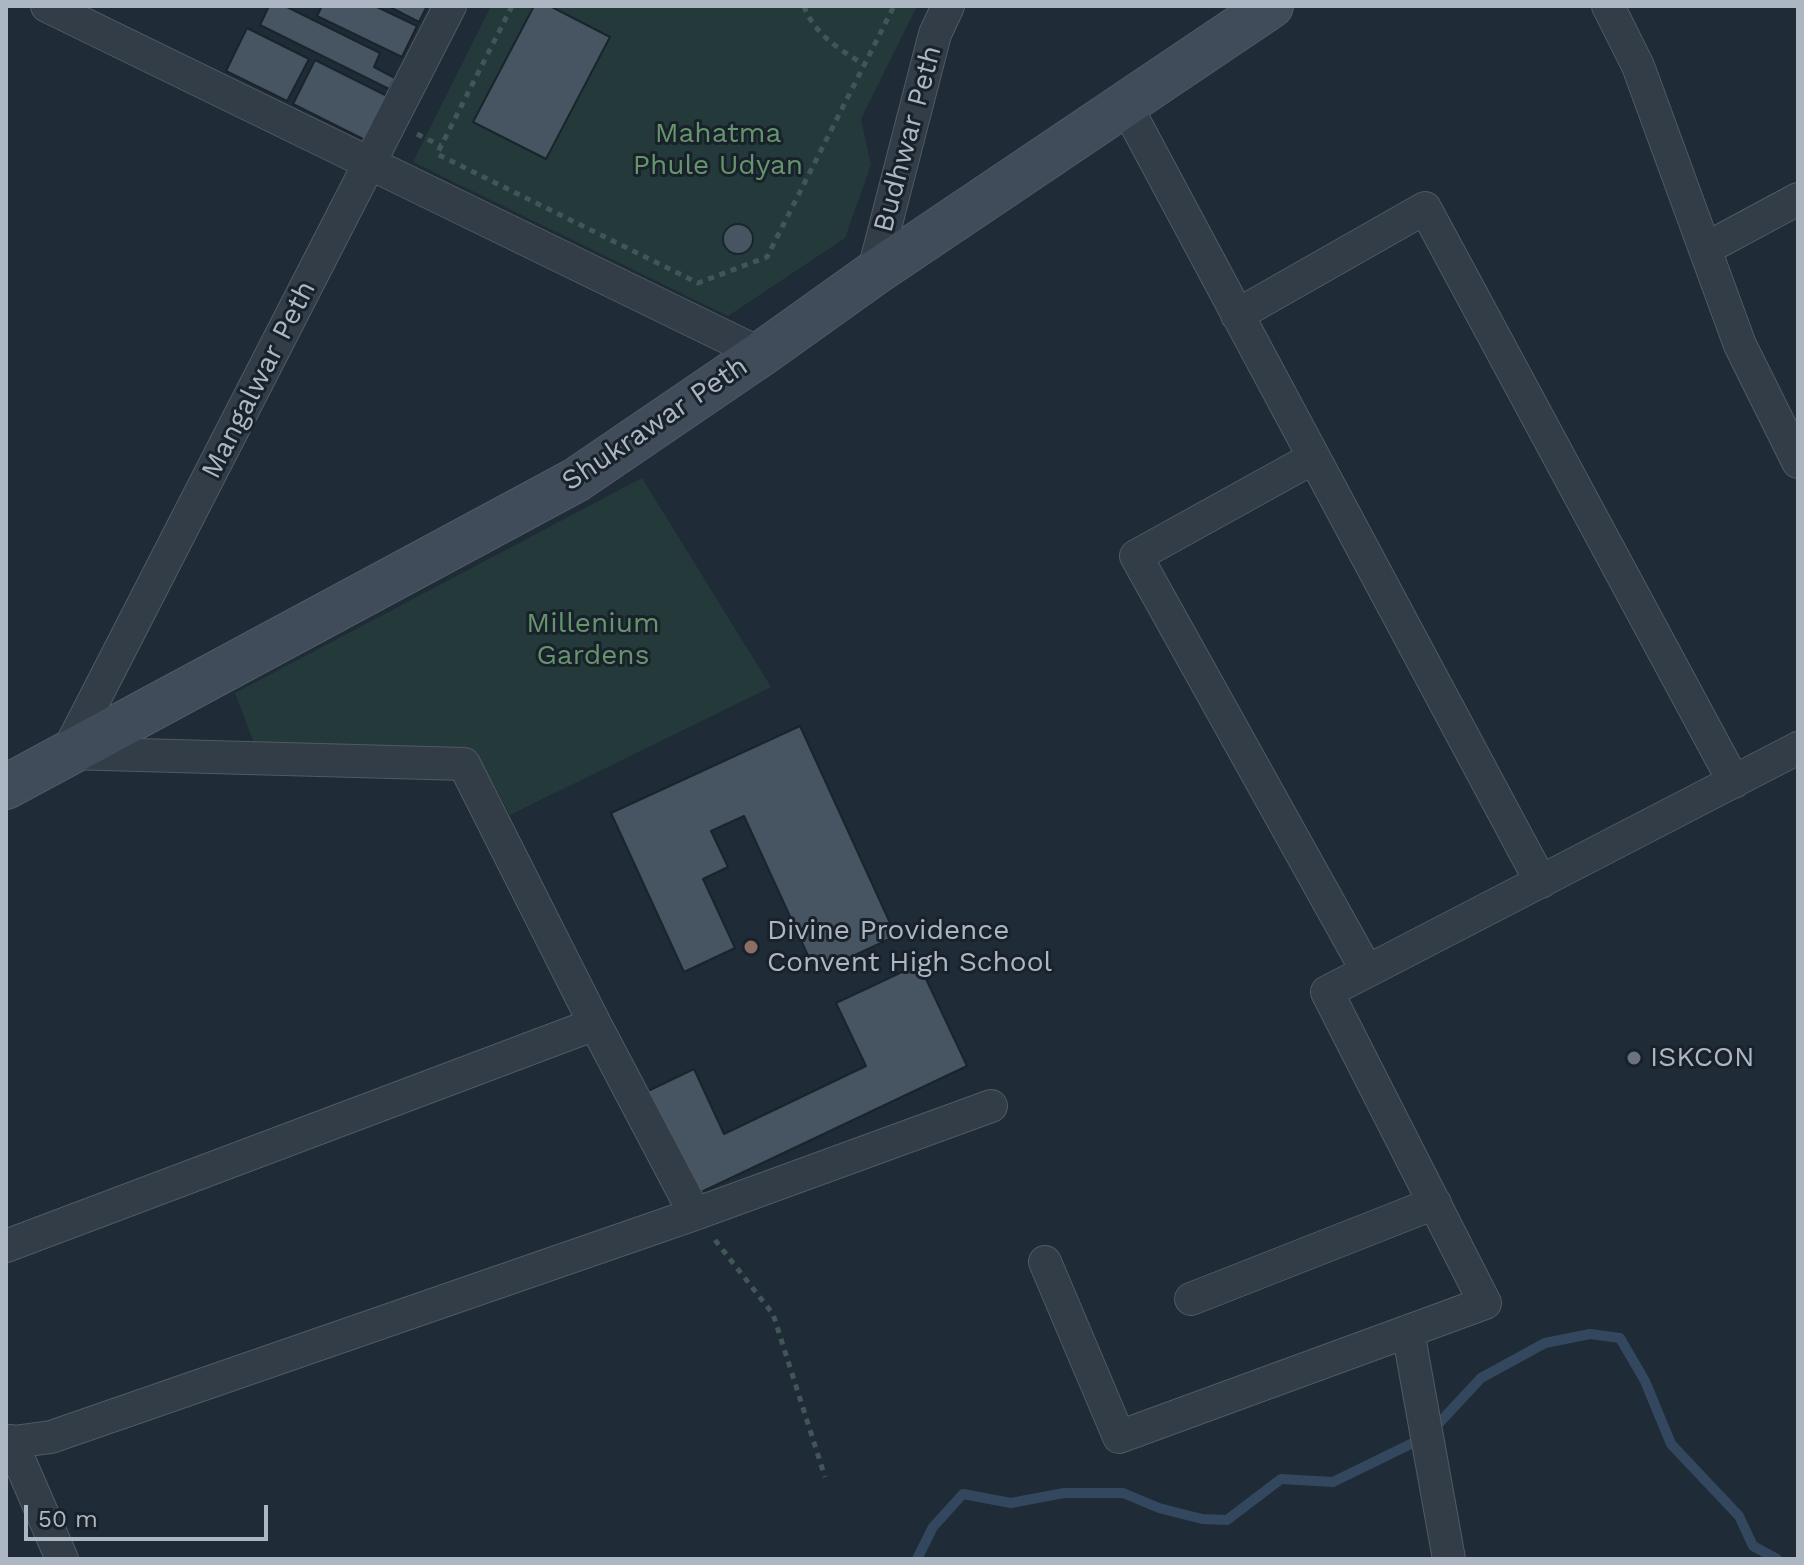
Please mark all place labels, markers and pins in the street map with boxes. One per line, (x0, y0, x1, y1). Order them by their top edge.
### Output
place label: Divine Providence Convent High School (767, 914, 1052, 980)
marker: Divine Providence Convent High School (742, 938, 760, 956)
place label: ISKCON (1650, 1041, 1754, 1075)
marker: ISKCON (1625, 1049, 1643, 1067)

